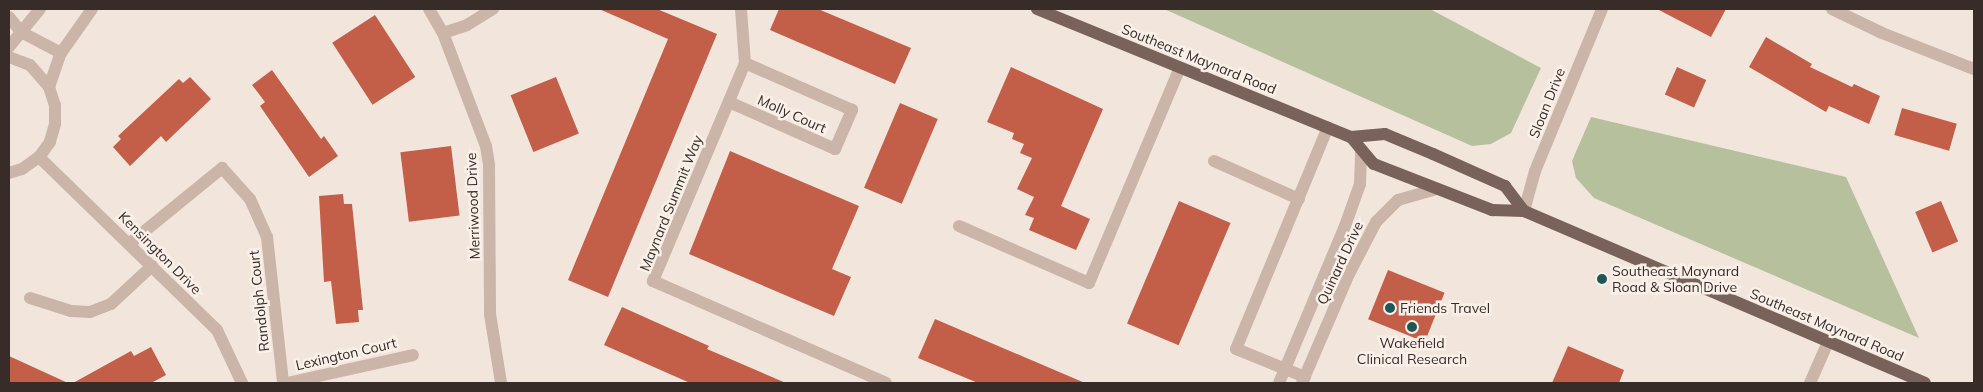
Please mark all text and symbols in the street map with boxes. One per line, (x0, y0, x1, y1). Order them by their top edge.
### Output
street label: Southeast Maynard Road (1119, 20, 1279, 98)
street label: Sloan Drive (1525, 65, 1569, 141)
street label: Molly Court (755, 91, 829, 137)
street label: Maynard Summit Way (636, 133, 706, 273)
street label: Merriwood Drive (463, 152, 483, 260)
street label: Kensington Drive (115, 208, 205, 298)
street label: Quinard Drive (1313, 219, 1367, 307)
street label: Randolph Court (245, 250, 273, 352)
place label: Southeast Maynard Road & Sloan Drive (1612, 263, 1739, 296)
marker: Southeast Maynard Road & Sloan Drive (1596, 273, 1608, 285)
street label: Southeast Maynard Road (1748, 285, 1906, 365)
place label: Friends Travel (1400, 300, 1490, 316)
marker: Friends Travel (1384, 302, 1396, 314)
marker: Wakefield Clinical Research (1406, 321, 1418, 333)
street label: Lexington Court (294, 334, 398, 374)
place label: Wakefield Clinical Research (1357, 335, 1467, 368)

